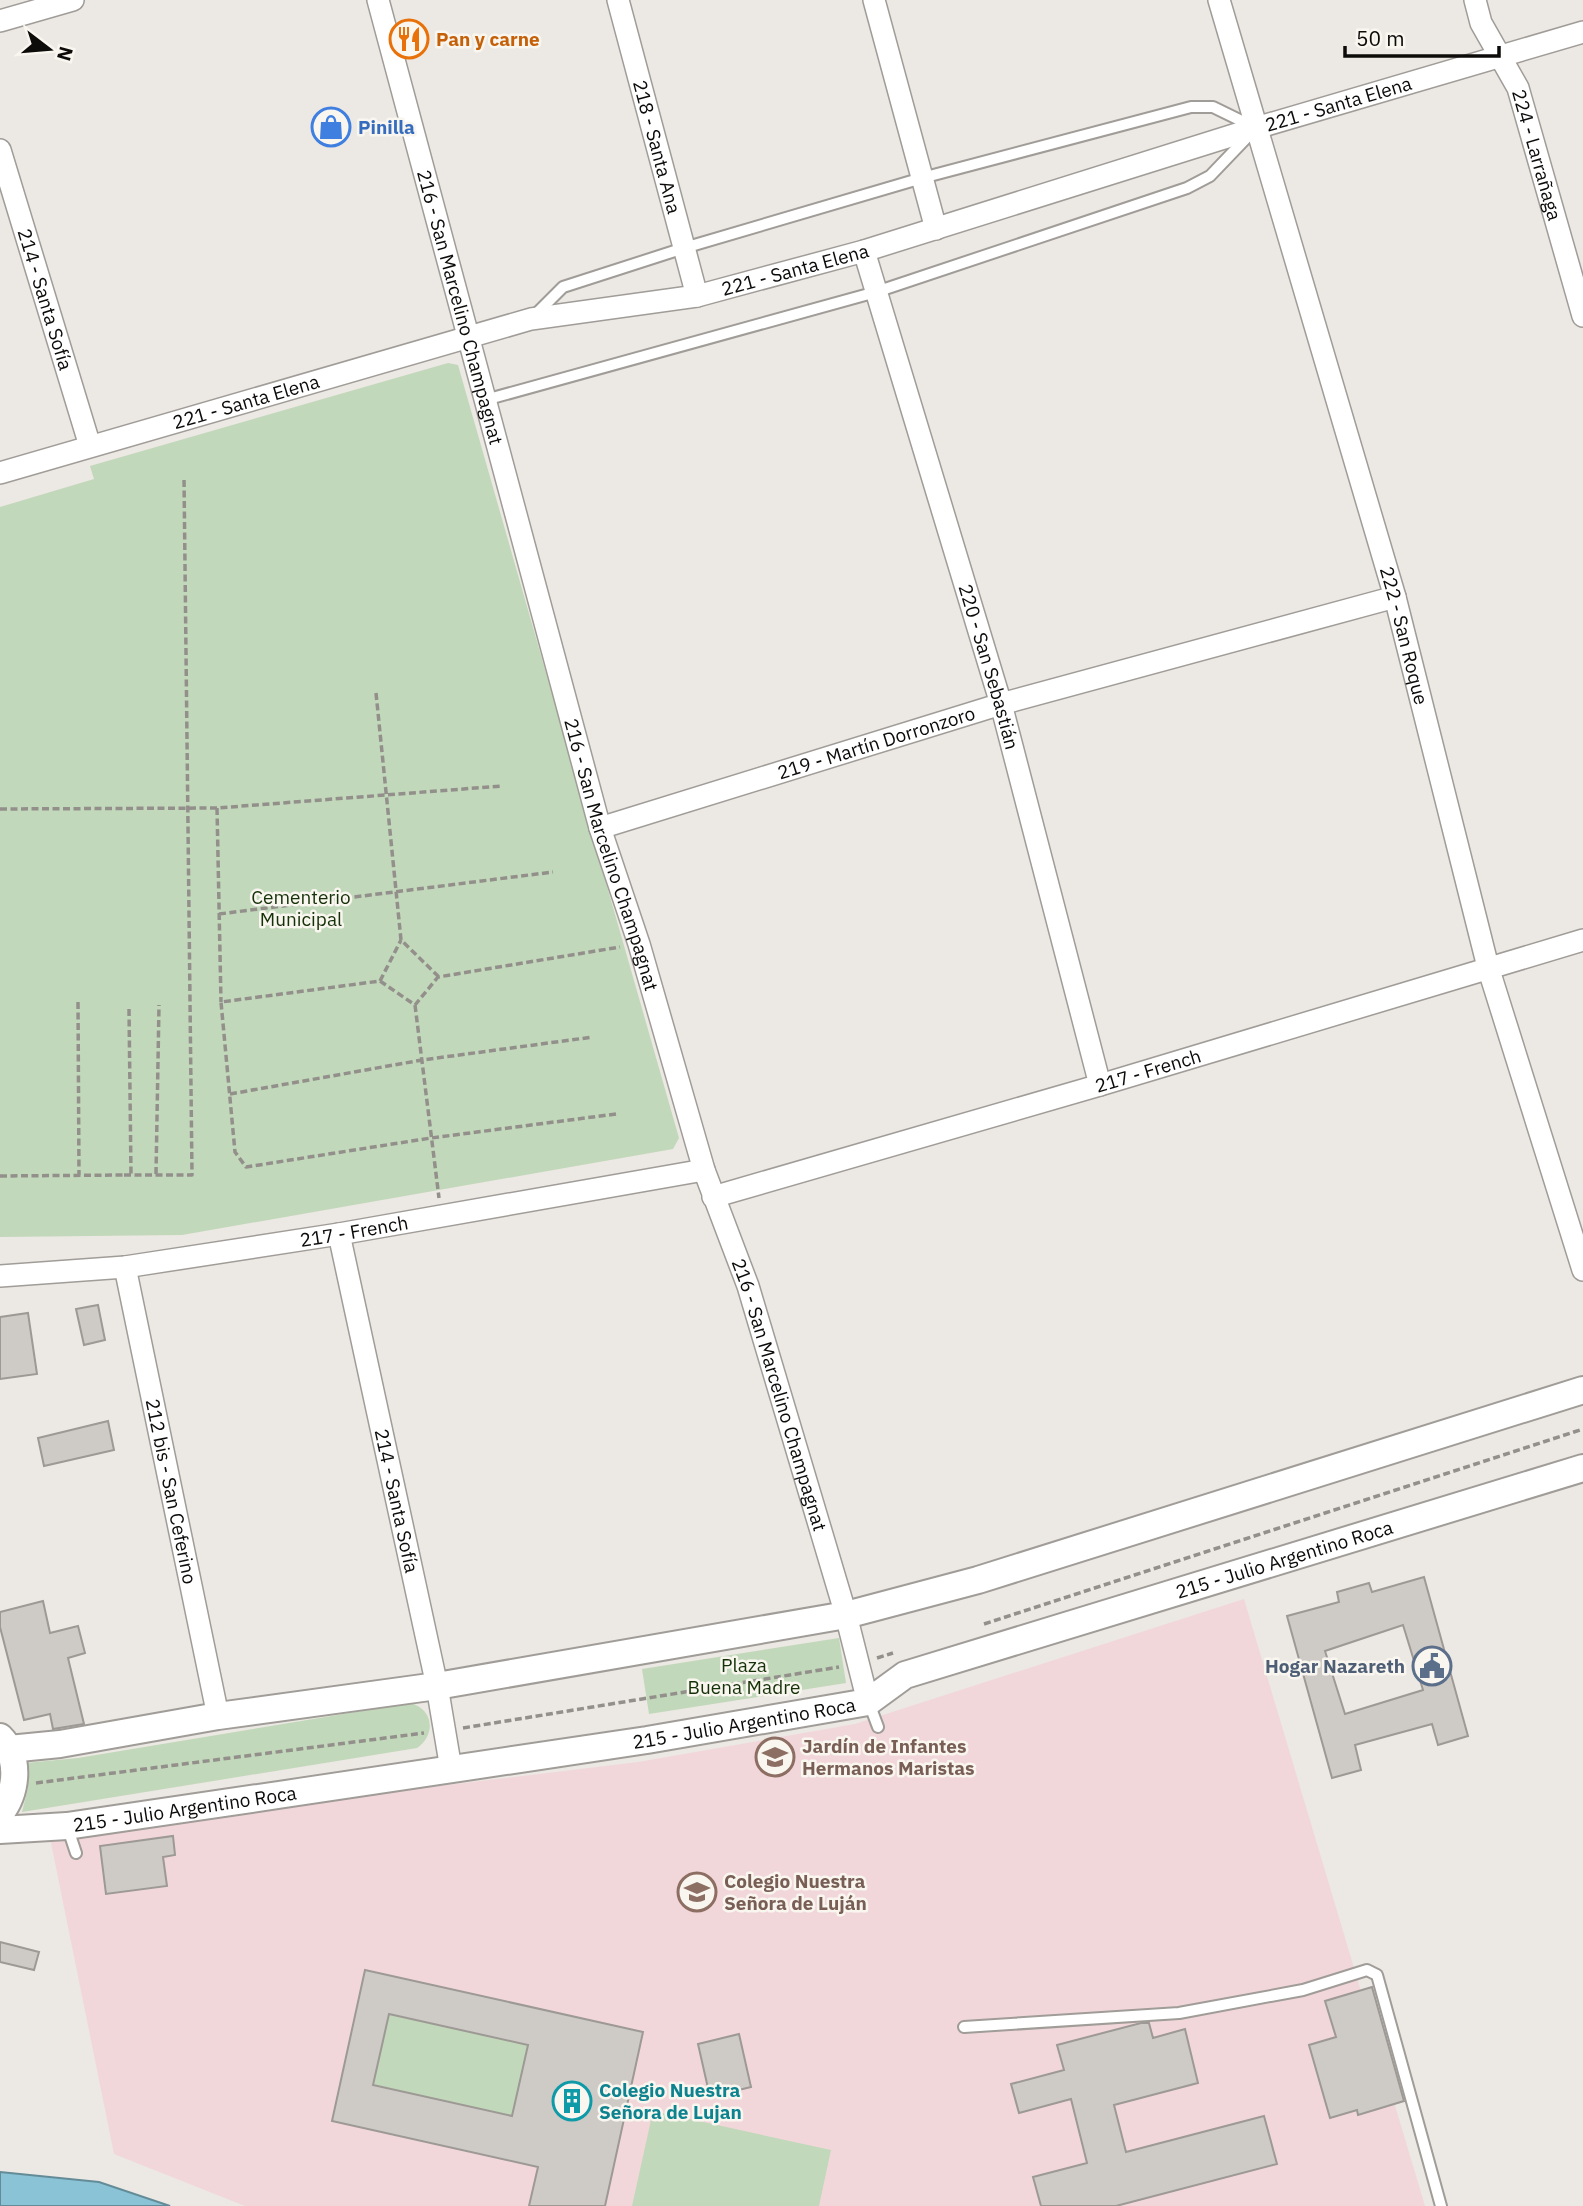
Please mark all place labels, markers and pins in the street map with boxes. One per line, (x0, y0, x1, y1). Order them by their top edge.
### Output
restaurant icon: Pan y carne (388, 18, 430, 60)
place label: Pan y carne (436, 27, 540, 51)
shop icon: Pinilla (310, 106, 352, 148)
place label: Pinilla (358, 115, 415, 139)
public building icon: Hogar Nazareth (1411, 1645, 1453, 1687)
place label: Hogar Nazareth (1265, 1654, 1405, 1678)
place label: Jardín de Infantes Hermanos Maristas (802, 1734, 975, 1780)
school or university icon: Jardín de Infantes Hermanos Maristas (754, 1736, 796, 1778)
place label: Colegio Nuestra Señora de Luján (724, 1869, 867, 1915)
school or university icon: Colegio Nuestra Señora de Luján (676, 1871, 718, 1913)
place label: Colegio Nuestra Señora de Lujan (599, 2078, 742, 2124)
building icon: Colegio Nuestra Señora de Lujan (551, 2080, 593, 2122)

